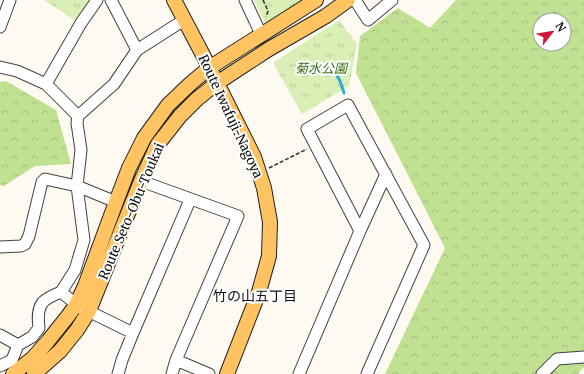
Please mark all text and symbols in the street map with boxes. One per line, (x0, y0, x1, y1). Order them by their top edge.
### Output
north arrow (532, 12, 572, 52)
text: N (552, 20, 569, 34)
street label: Route Iwafuji-Nagoya (194, 52, 267, 181)
park label: 菊水公園 (295, 60, 349, 77)
street label: Route Seto-Obu-Toukai (95, 140, 168, 282)
district label: 竹の山五丁目 (213, 287, 297, 305)

